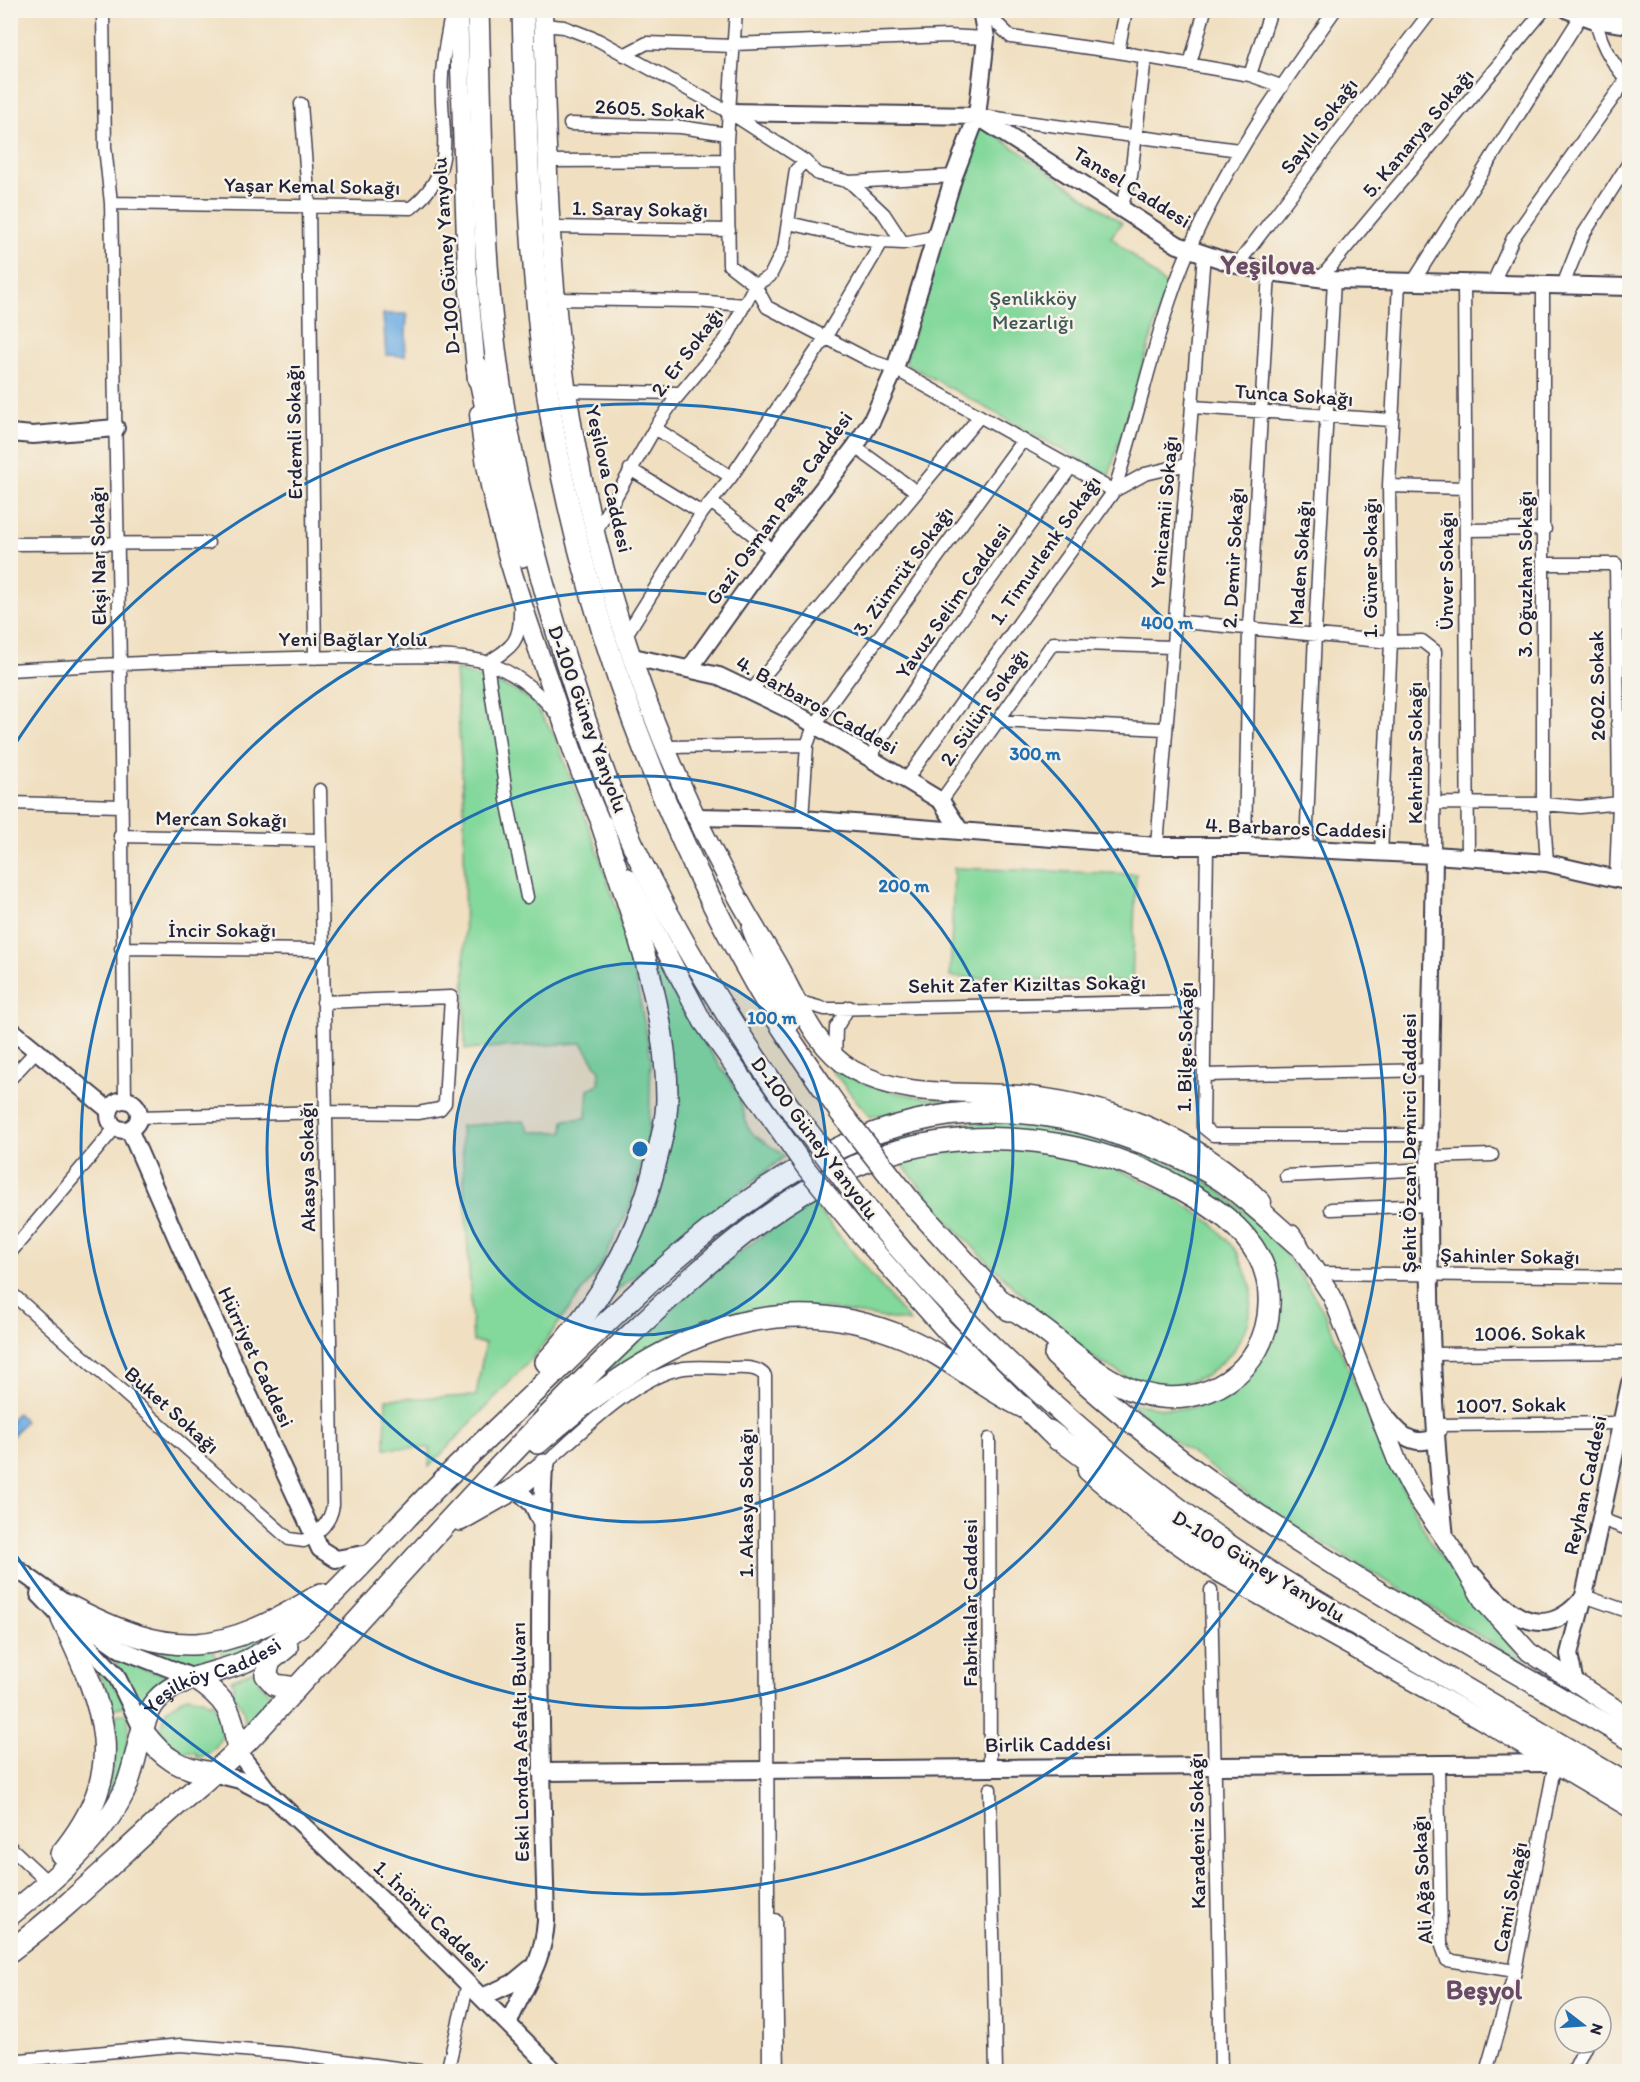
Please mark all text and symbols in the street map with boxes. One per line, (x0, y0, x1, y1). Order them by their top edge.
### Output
street label: 5. Kanarya Sokağı (1356, 63, 1479, 202)
street label: Sayılı Sokağı (1274, 73, 1363, 179)
street label: 2605. Sokak (594, 93, 706, 124)
street label: Tansel Caddesi (1069, 140, 1196, 233)
street label: D-100 Güney Yanyolu (426, 156, 465, 355)
street label: Yaşar Kemal Sokağı (224, 171, 400, 200)
street label: 1. Saray Sokağı (572, 195, 708, 222)
district label: Yeşilova (1219, 248, 1316, 281)
park label: Şenlikköy Mezarlığı (989, 285, 1077, 334)
street label: 2. Er Sokağı (645, 302, 728, 401)
street label: Erdemli Sokağı (280, 364, 307, 500)
street label: Tunca Sokağı (1234, 378, 1354, 411)
street label: Yeşilova Caddesi (580, 403, 639, 555)
street label: Gazi Osman Paşa Caddesi (700, 406, 857, 610)
street label: Yenicamii Sokağı (1144, 435, 1183, 589)
street label: 1. Timurlenk Sokağı (984, 470, 1106, 629)
street label: Ekşi Nar Sokağı (84, 486, 111, 626)
street label: 2. Demir Sokağı (1216, 487, 1249, 629)
street label: 3. Oğuzhan Sokağı (1512, 491, 1537, 657)
street label: 1. Güner Sokağı (1357, 498, 1382, 638)
street label: Maden Sokağı (1283, 500, 1316, 626)
street label: 3. Zümrüt Sokağı (847, 501, 958, 641)
street label: Ünver Sokağı (1433, 512, 1458, 630)
street label: Yavuz Selim Caddesi (890, 518, 1016, 683)
text: 400 m (1141, 612, 1194, 634)
street label: D-100 Güney Yanyolu (543, 622, 634, 816)
street label: Yeni Bağlar Yolu (278, 626, 428, 651)
street label: 2602. Sokak (1583, 630, 1610, 741)
street label: 2. Sülün Sokağı (934, 643, 1033, 770)
street label: 4. Barbaros Caddesi (732, 650, 903, 759)
street label: Kehribar Sokağı (1402, 682, 1427, 824)
text: 300 m (1009, 743, 1061, 765)
street label: Mercan Sokağı (155, 805, 287, 832)
street label: 4. Barbaros Caddesi (1205, 812, 1387, 843)
text: 200 m (879, 875, 930, 897)
street label: İncir Sokağı (168, 917, 276, 942)
street label: Sehit Zafer Kiziltas Sokağı (908, 969, 1146, 998)
street label: 1. Bilge Sokağı (1171, 982, 1198, 1112)
text: 100 m (747, 1007, 798, 1029)
street label: Şehit Özcan Demirci Caddesi (1396, 1013, 1421, 1273)
street label: D-100 Güney Yanyolu (746, 1051, 885, 1224)
street label: Akasya Sokağı (293, 1102, 320, 1232)
centre of rings (630, 1139, 650, 1159)
street label: Şahinler Sokağı (1440, 1242, 1580, 1269)
street label: Hürriyet Caddesi (213, 1283, 300, 1431)
street label: 1006. Sokak (1474, 1319, 1586, 1346)
street label: Buket Sokağı (120, 1361, 225, 1459)
street label: 1007. Sokak (1456, 1391, 1567, 1418)
street label: Reyhan Caddesi (1558, 1413, 1612, 1557)
street label: 1. Akasya Sokağı (733, 1428, 758, 1578)
street label: D-100 Güney Yanyolu (1168, 1504, 1351, 1627)
street label: Fabrikalar Caddesi (957, 1519, 982, 1687)
street label: Eski Londra Asfaltı Bulvarı (505, 1622, 534, 1862)
street label: Yeşilköy Caddesi (137, 1632, 286, 1718)
street label: Birlik Caddesi (985, 1730, 1111, 1757)
street label: Karadeniz Sokağı (1183, 1753, 1210, 1909)
street label: Ali Ağa Sokağı (1406, 1815, 1437, 1945)
street label: Cami Sokağı (1487, 1839, 1533, 1954)
street label: 1. İnönü Caddesi (369, 1855, 494, 1977)
district label: Beşyol (1446, 1973, 1523, 2006)
north arrow (1553, 1995, 1613, 2055)
text: N (1586, 2021, 1608, 2037)

